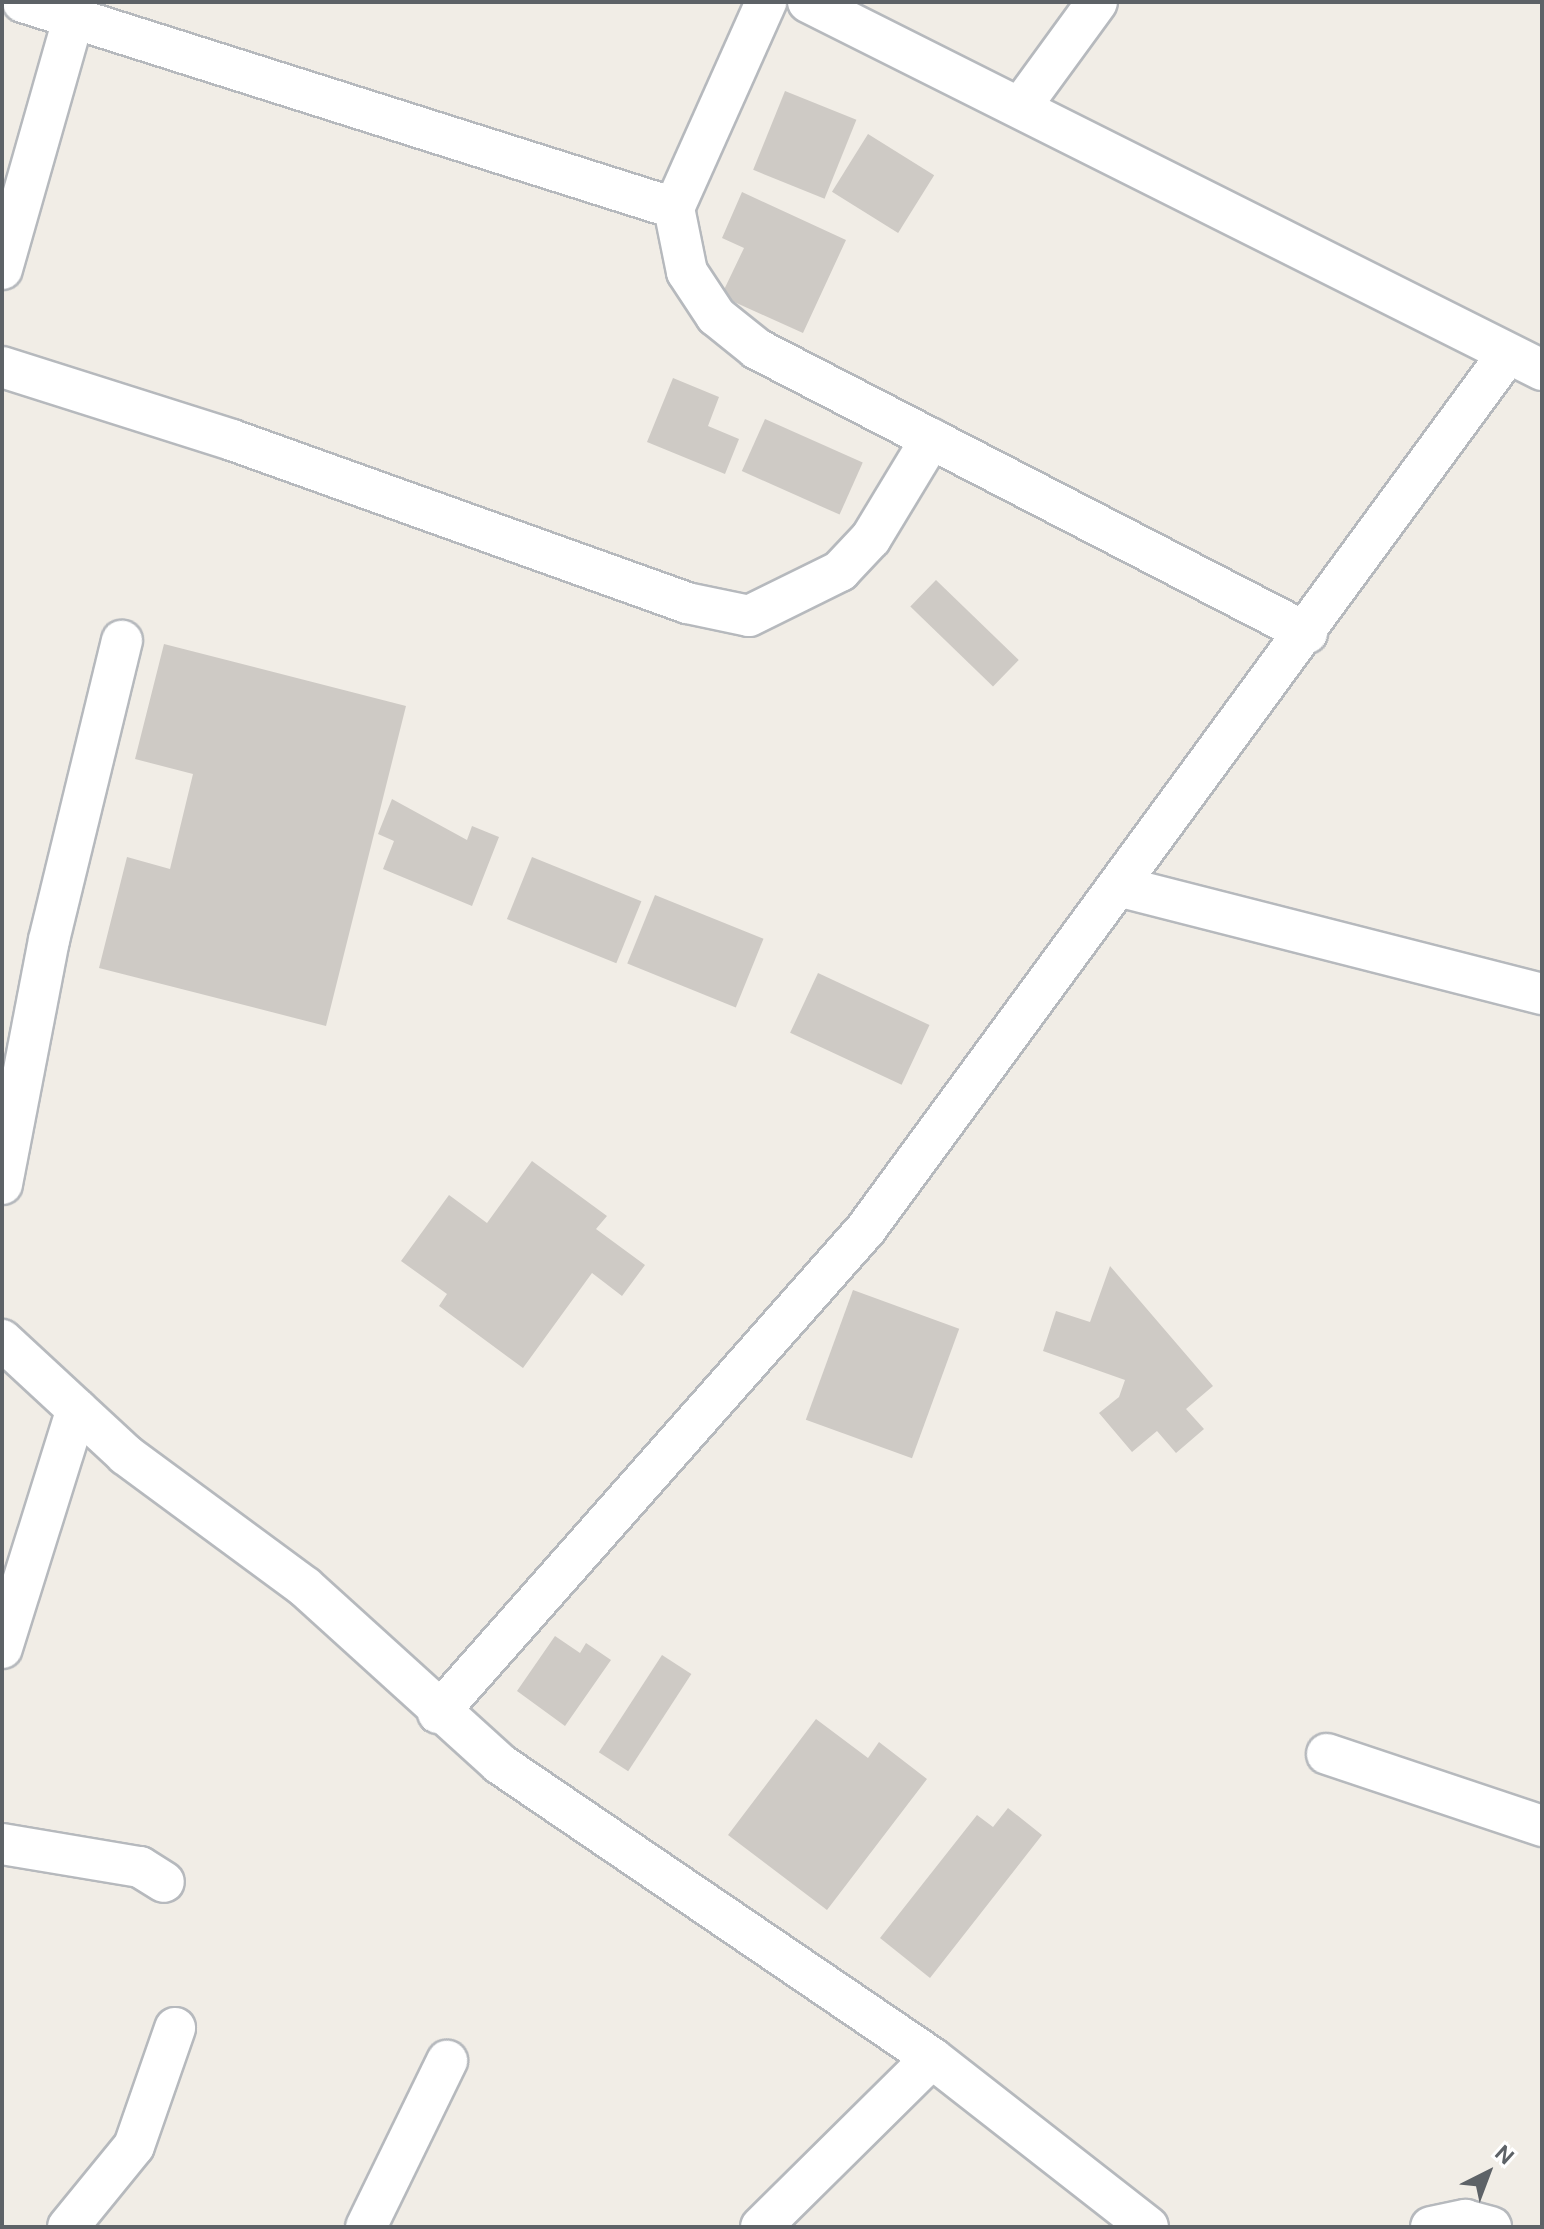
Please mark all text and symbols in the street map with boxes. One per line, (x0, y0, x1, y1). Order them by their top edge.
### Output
north arrow (1448, 2133, 1528, 2213)
text: N (1489, 2139, 1520, 2171)

